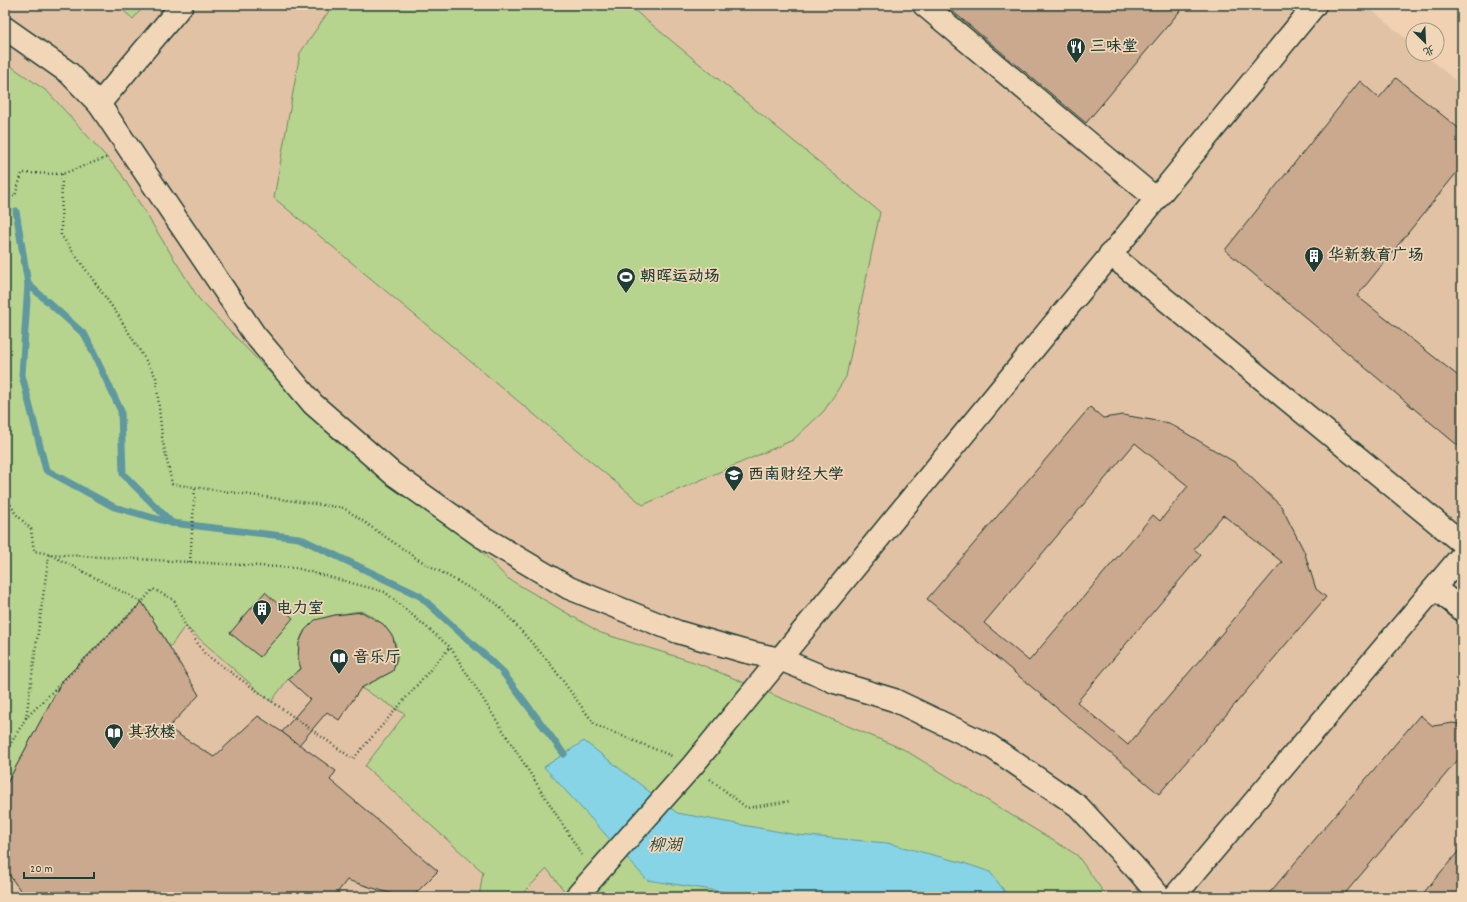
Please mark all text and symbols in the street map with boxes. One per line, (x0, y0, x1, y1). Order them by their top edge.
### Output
north arrow (1405, 22, 1445, 62)
restaurant icon: 三味堂 (1065, 36, 1087, 64)
place label: 三味堂 (1090, 36, 1138, 59)
text: 北 (1420, 40, 1437, 59)
building icon: 华新教育广场 (1303, 245, 1325, 273)
place label: 华新教育广场 (1328, 245, 1424, 268)
sports icon: 朝晖运动场 (615, 266, 637, 294)
place label: 朝晖运动场 (640, 266, 720, 289)
school or university icon: 西南财经大学 (723, 464, 745, 492)
place label: 西南财经大学 (748, 464, 844, 487)
building icon: 电力室 (251, 598, 273, 626)
place label: 电力室 (276, 598, 324, 621)
library icon: 音乐厅 (328, 647, 350, 675)
place label: 音乐厅 (353, 647, 401, 670)
library icon: 其孜楼 (103, 722, 125, 750)
place label: 其孜楼 (128, 722, 176, 745)
water label: 柳湖 (648, 835, 684, 859)
scale bar (24, 854, 94, 880)
text: 20 m (30, 861, 53, 878)

